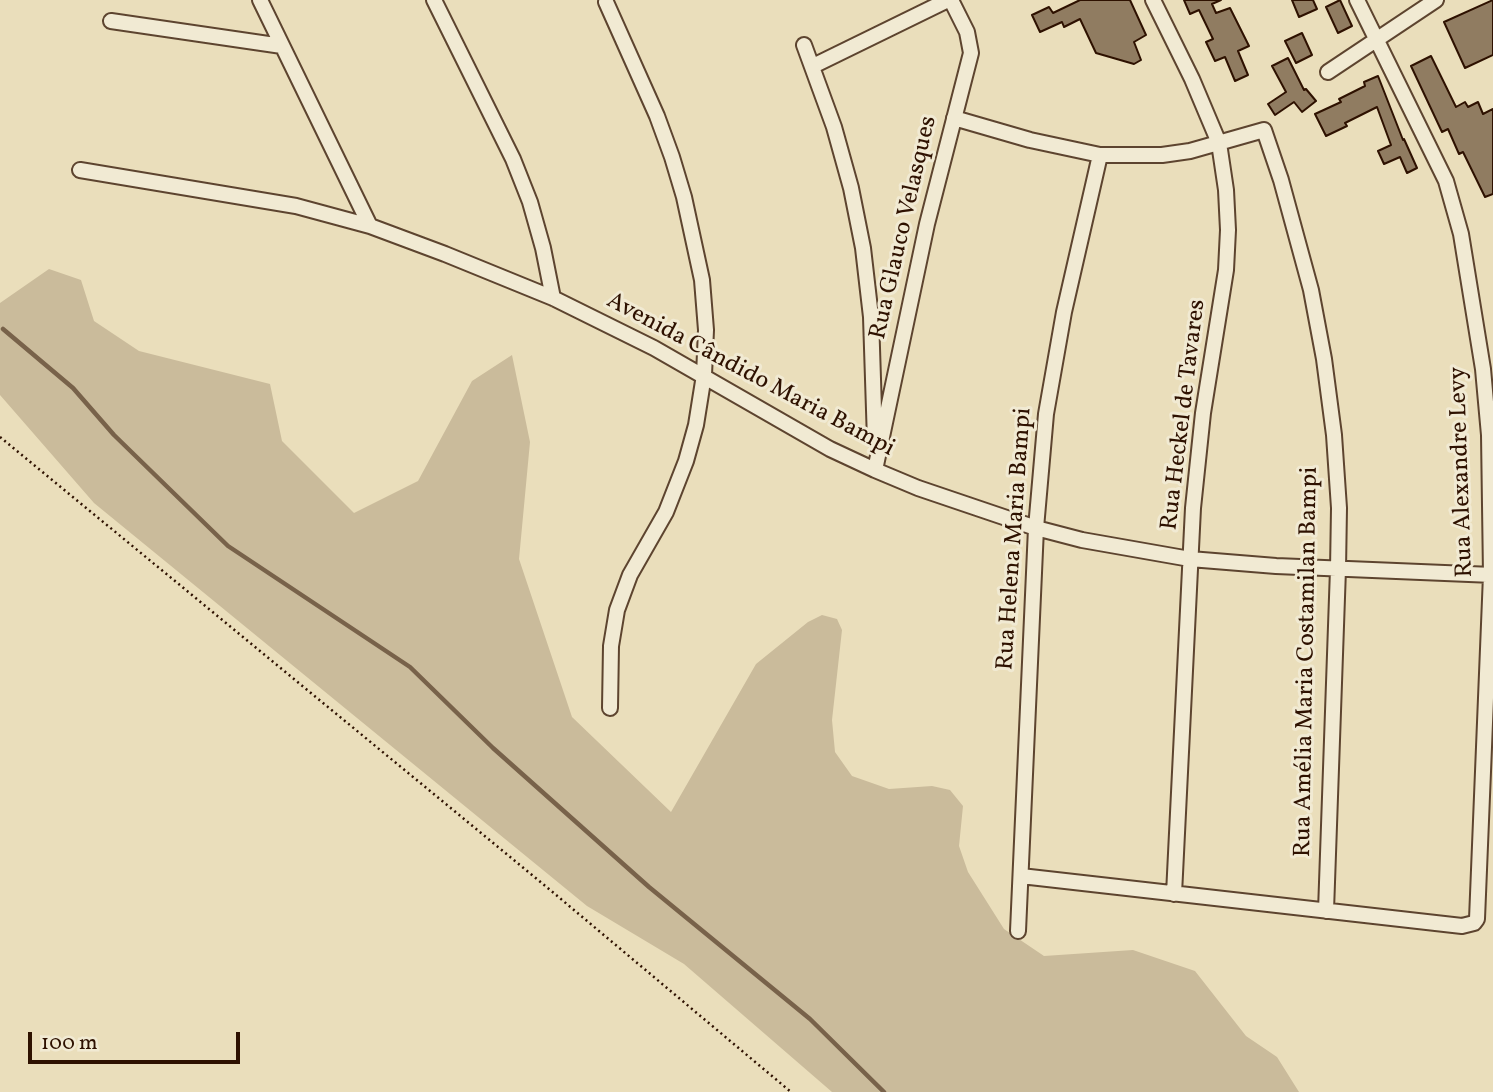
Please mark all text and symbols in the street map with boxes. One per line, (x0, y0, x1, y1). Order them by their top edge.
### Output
street label: Rua Glauco Velasques (865, 113, 945, 343)
street label: Avenida Cândido Maria Bampi (601, 288, 899, 464)
street label: Rua Heckel de Tavares (1157, 298, 1213, 532)
street label: Rua Alexandre Levy (1445, 366, 1481, 578)
street label: Rua Helena Maria Bampi (992, 407, 1040, 671)
street label: Rua Amélia Maria Costamilan Bampi (1290, 466, 1326, 858)
scale bar (32, 1018, 243, 1062)
text: 100 m (41, 1029, 98, 1058)

